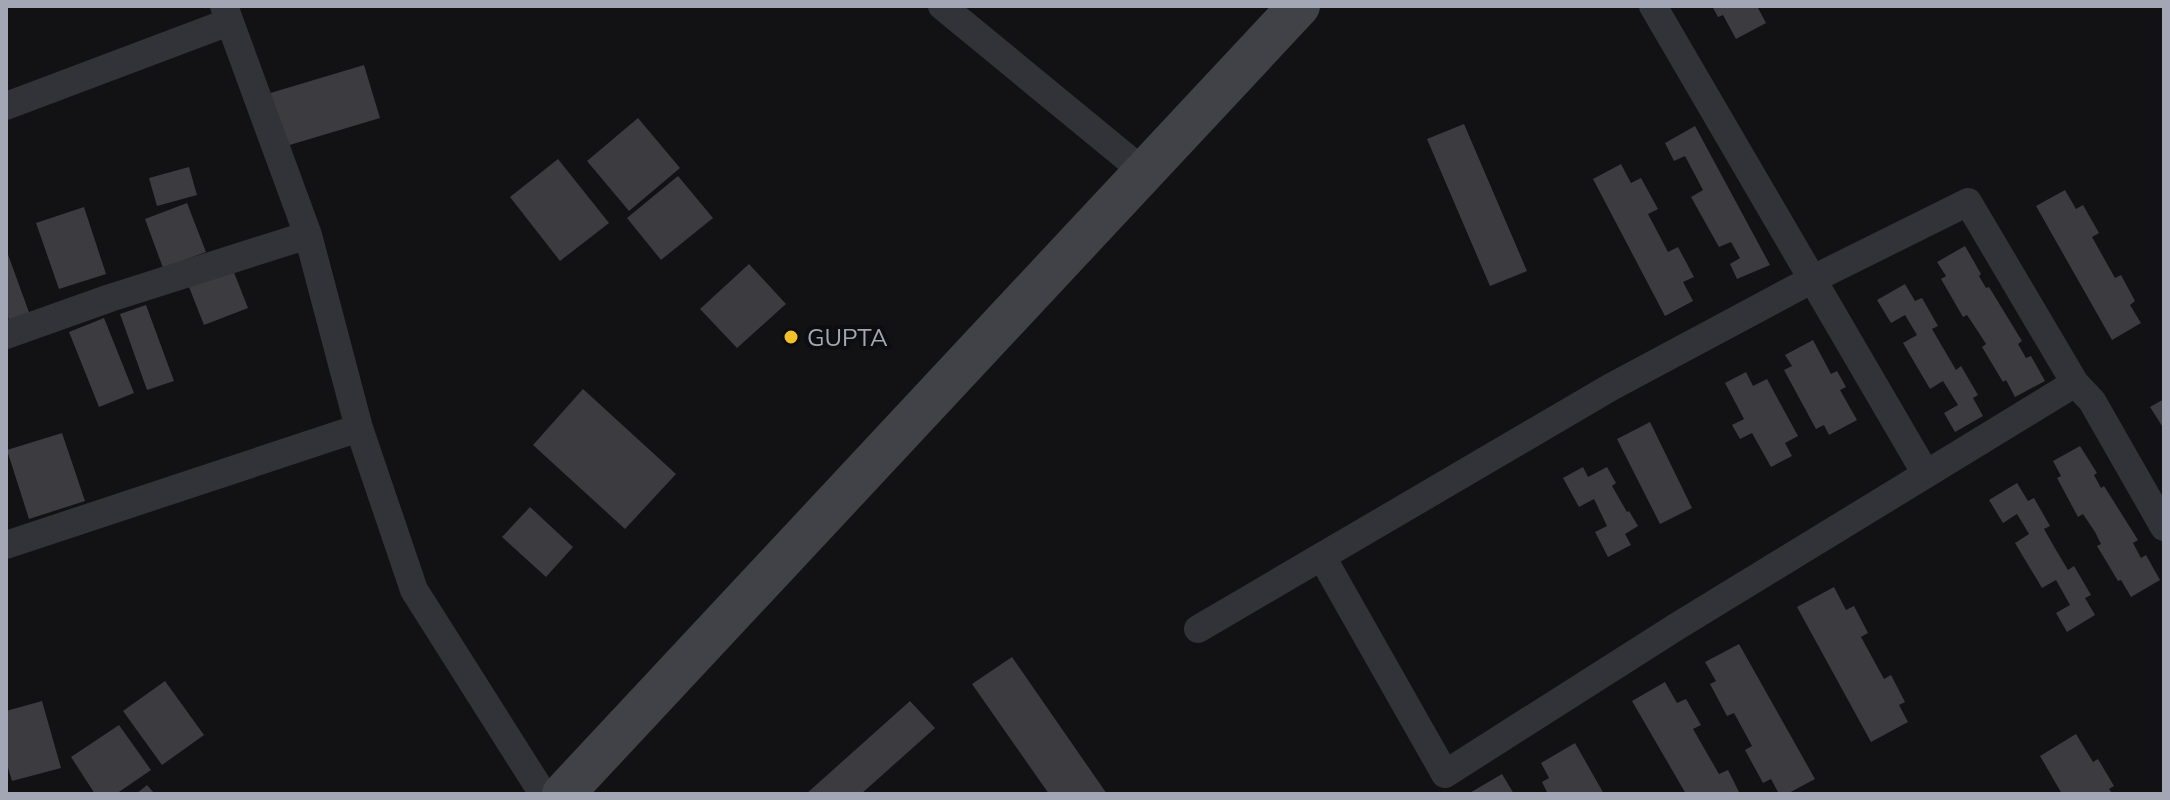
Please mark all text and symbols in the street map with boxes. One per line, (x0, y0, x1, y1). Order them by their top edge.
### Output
place label: GUPTA (807, 322, 888, 352)
marker: GUPTA (782, 328, 800, 346)

